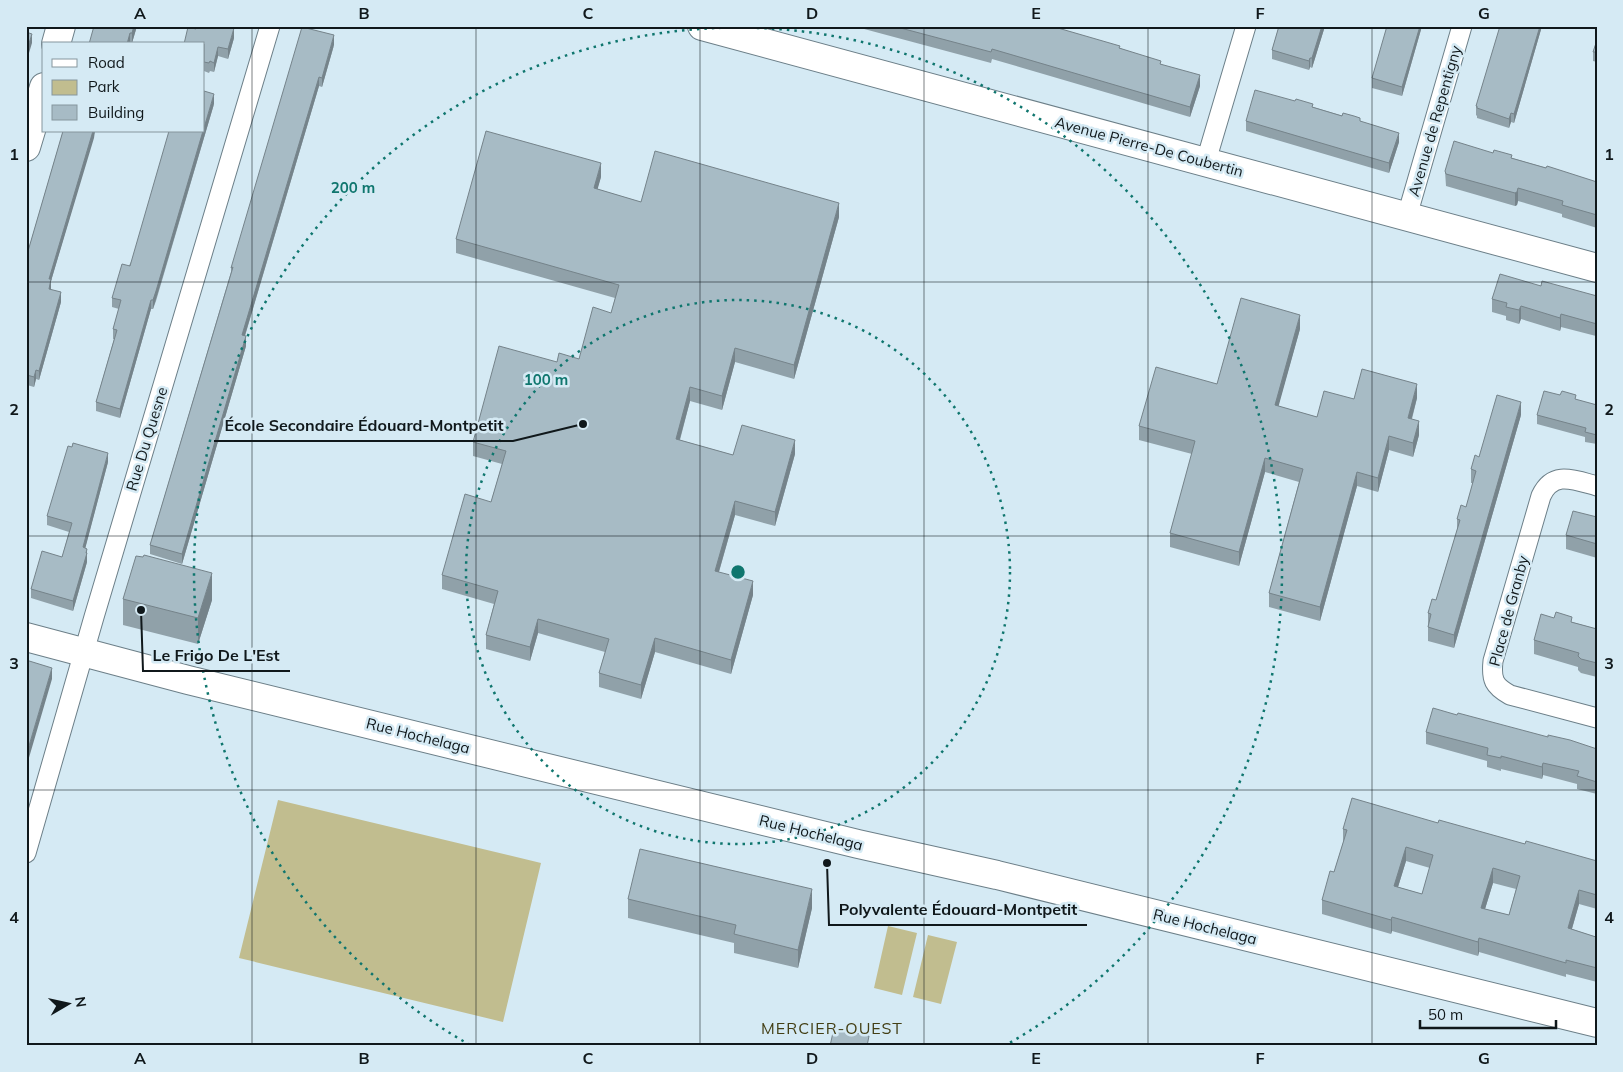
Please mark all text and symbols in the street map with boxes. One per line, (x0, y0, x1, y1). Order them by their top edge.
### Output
text: A (134, 3, 146, 23)
text: B (358, 3, 370, 23)
text: C (583, 3, 594, 23)
text: D (806, 3, 818, 23)
text: E (1031, 3, 1041, 23)
text: F (1255, 3, 1265, 23)
text: G (1478, 3, 1490, 23)
legend (42, 42, 205, 132)
street label: Avenue de Repentigny (1404, 43, 1465, 199)
text: Road (88, 53, 125, 72)
text: Park (88, 77, 120, 96)
text: Building (88, 103, 144, 122)
street label: Avenue Pierre-De Coubertin (1053, 112, 1245, 181)
text: 1 (9, 144, 19, 164)
text: 1 (1604, 144, 1614, 164)
text: 200 m (331, 178, 375, 197)
text: 100 m (524, 370, 568, 389)
street label: Rue Du Quesne (122, 385, 171, 493)
text: 2 (9, 399, 19, 419)
text: 2 (1604, 399, 1614, 419)
callout: École Secondaire Édouard-Montpetit (214, 410, 513, 441)
text: École Secondaire Édouard-Montpetit (224, 415, 504, 435)
street label: Place de Granby (1485, 553, 1532, 668)
centre of rings (729, 563, 747, 581)
callout: Le Frigo De L'Est (143, 640, 290, 671)
text: Le Frigo De L'Est (153, 645, 279, 665)
text: 3 (9, 653, 19, 673)
text: 3 (1604, 653, 1614, 673)
street label: Rue Hochelaga (364, 713, 472, 758)
street label: Rue Hochelaga (757, 810, 865, 855)
callout: Polyvalente Édouard-Montpetit (829, 894, 1087, 925)
text: Polyvalente Édouard-Montpetit (839, 899, 1077, 919)
street label: Rue Hochelaga (1151, 904, 1259, 949)
text: 4 (9, 907, 19, 927)
text: 4 (1604, 907, 1614, 927)
north arrow (42, 980, 92, 1030)
text: N (71, 995, 91, 1009)
scale bar (1420, 997, 1557, 1029)
text: 50 m (1428, 1005, 1463, 1024)
district label: MERCIER-OUEST (761, 1018, 903, 1038)
text: A (134, 1048, 146, 1068)
text: B (358, 1048, 370, 1068)
text: C (583, 1048, 594, 1068)
text: D (806, 1048, 818, 1068)
text: E (1031, 1048, 1041, 1068)
text: F (1255, 1048, 1265, 1068)
text: G (1478, 1048, 1490, 1068)

